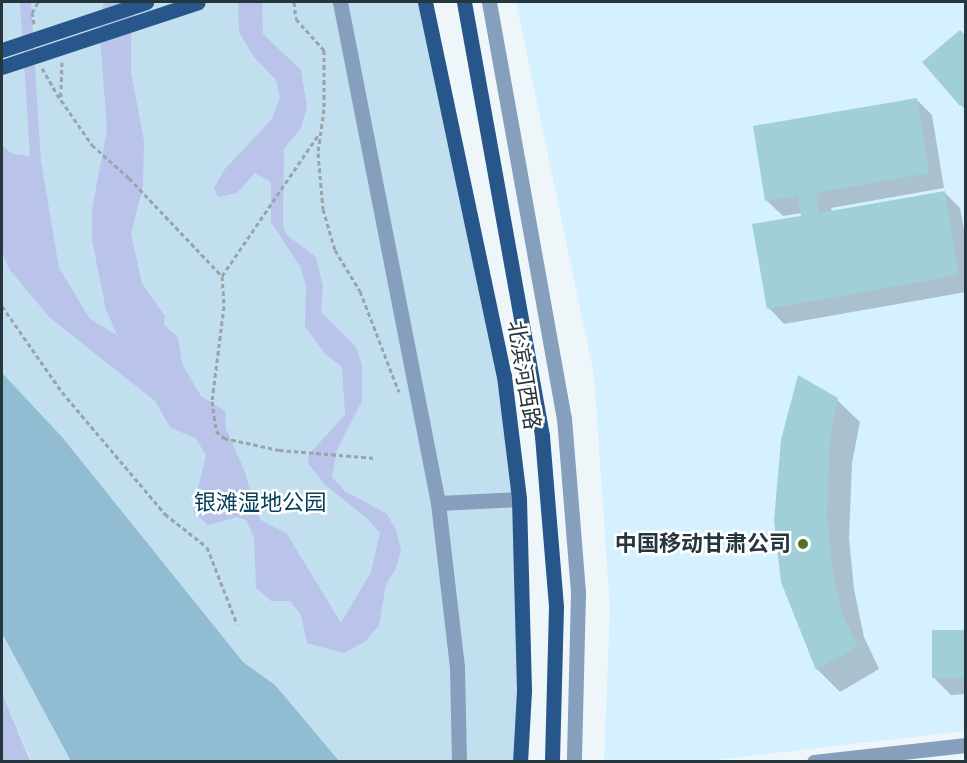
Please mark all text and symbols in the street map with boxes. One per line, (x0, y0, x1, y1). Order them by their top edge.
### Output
street label: 北滨河西路 (502, 319, 546, 431)
park label: 银滩湿地公园 (194, 490, 326, 516)
place label: 中国移动甘肃公司 (615, 531, 791, 557)
marker: 中国移动甘肃公司 (796, 537, 810, 551)

